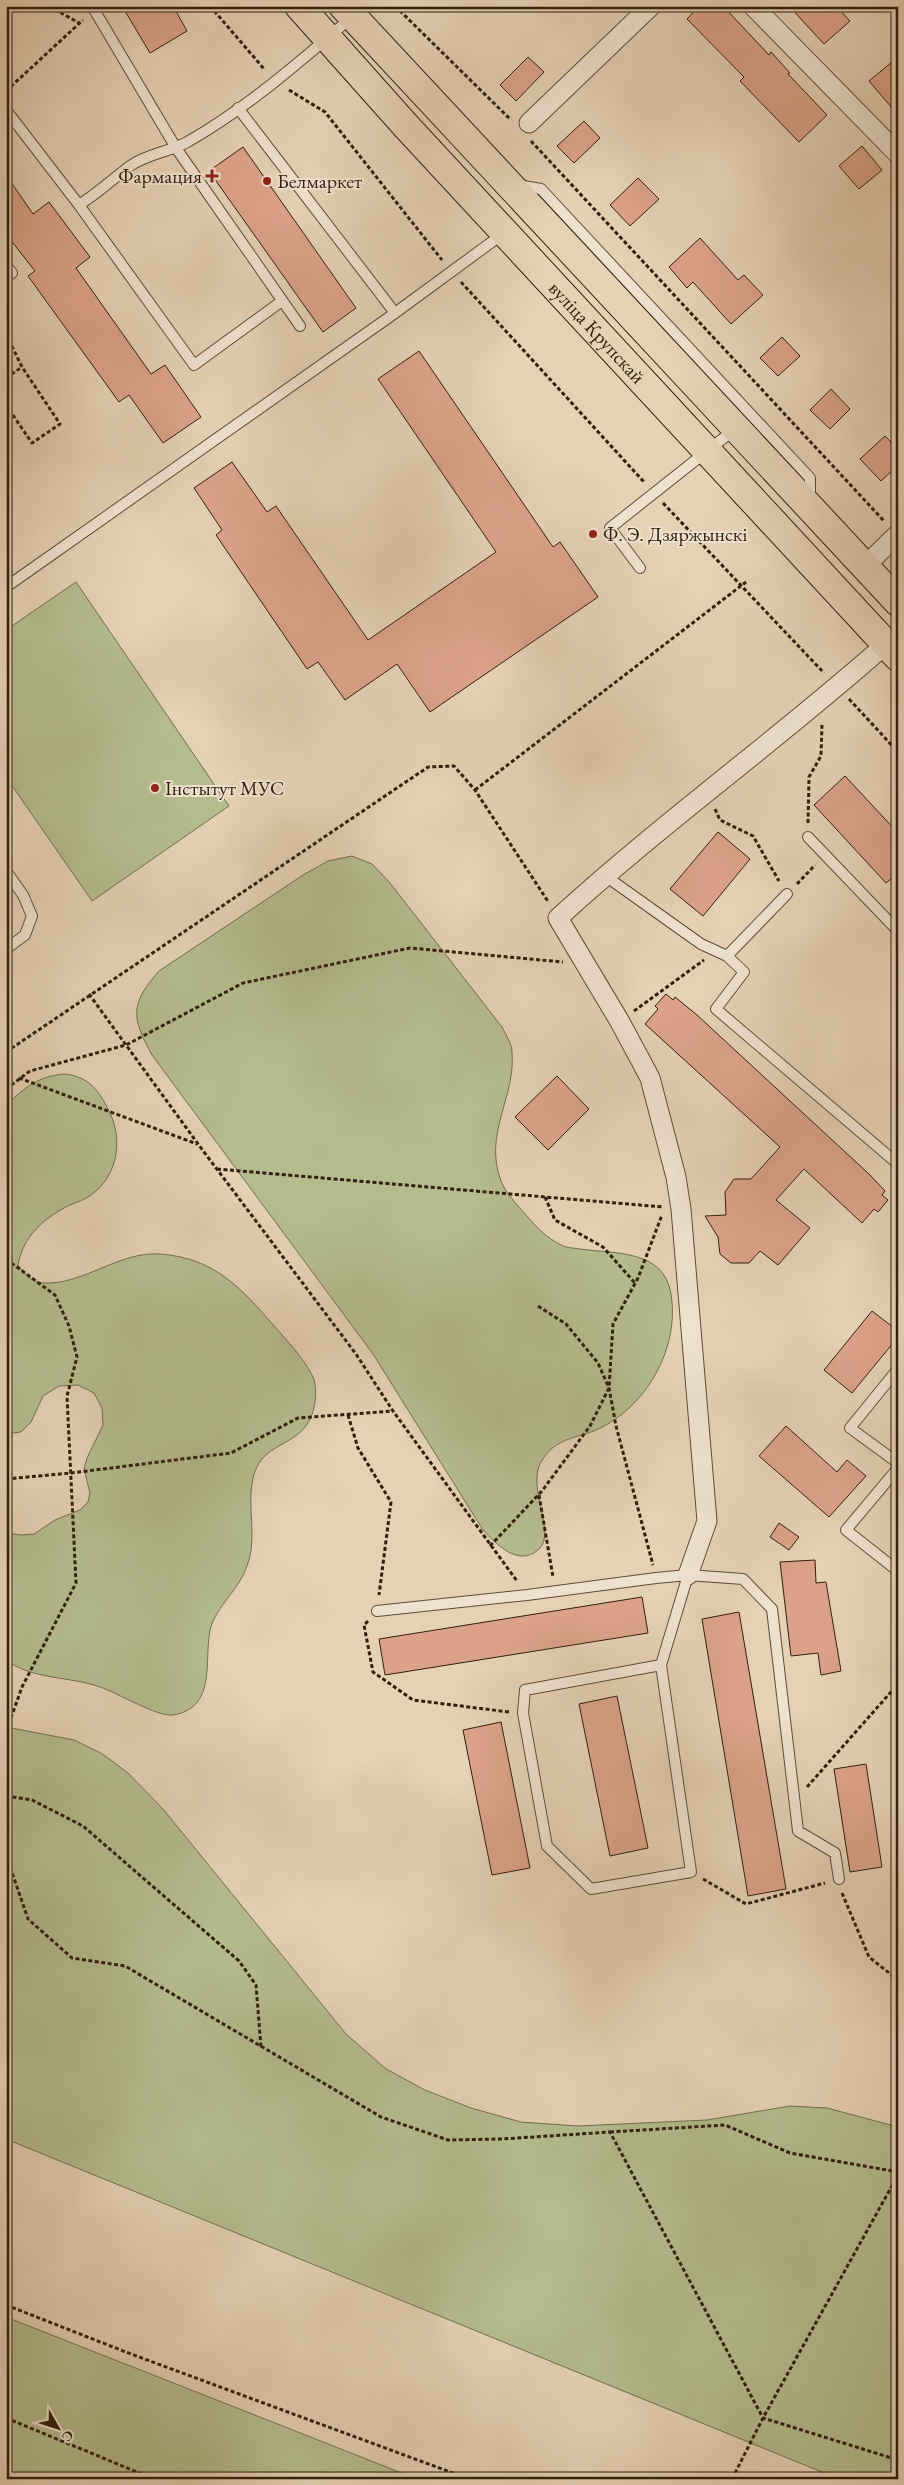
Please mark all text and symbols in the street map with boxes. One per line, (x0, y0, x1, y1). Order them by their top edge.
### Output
place label: Фармация (118, 163, 202, 189)
place label: Белмаркет (277, 168, 362, 194)
marker: Фармация (206, 170, 218, 182)
marker: Белмаркет (261, 175, 273, 187)
street label: вуліца Крупскай (543, 275, 651, 389)
place label: Ф. Э. Дзяржынскі (603, 521, 747, 547)
marker: Ф. Э. Дзяржынскі (587, 528, 599, 540)
place label: Інстытут МУС (165, 775, 284, 801)
marker: Інстытут МУС (149, 782, 161, 794)
north arrow (32, 2402, 82, 2452)
text: С (58, 2427, 78, 2446)

